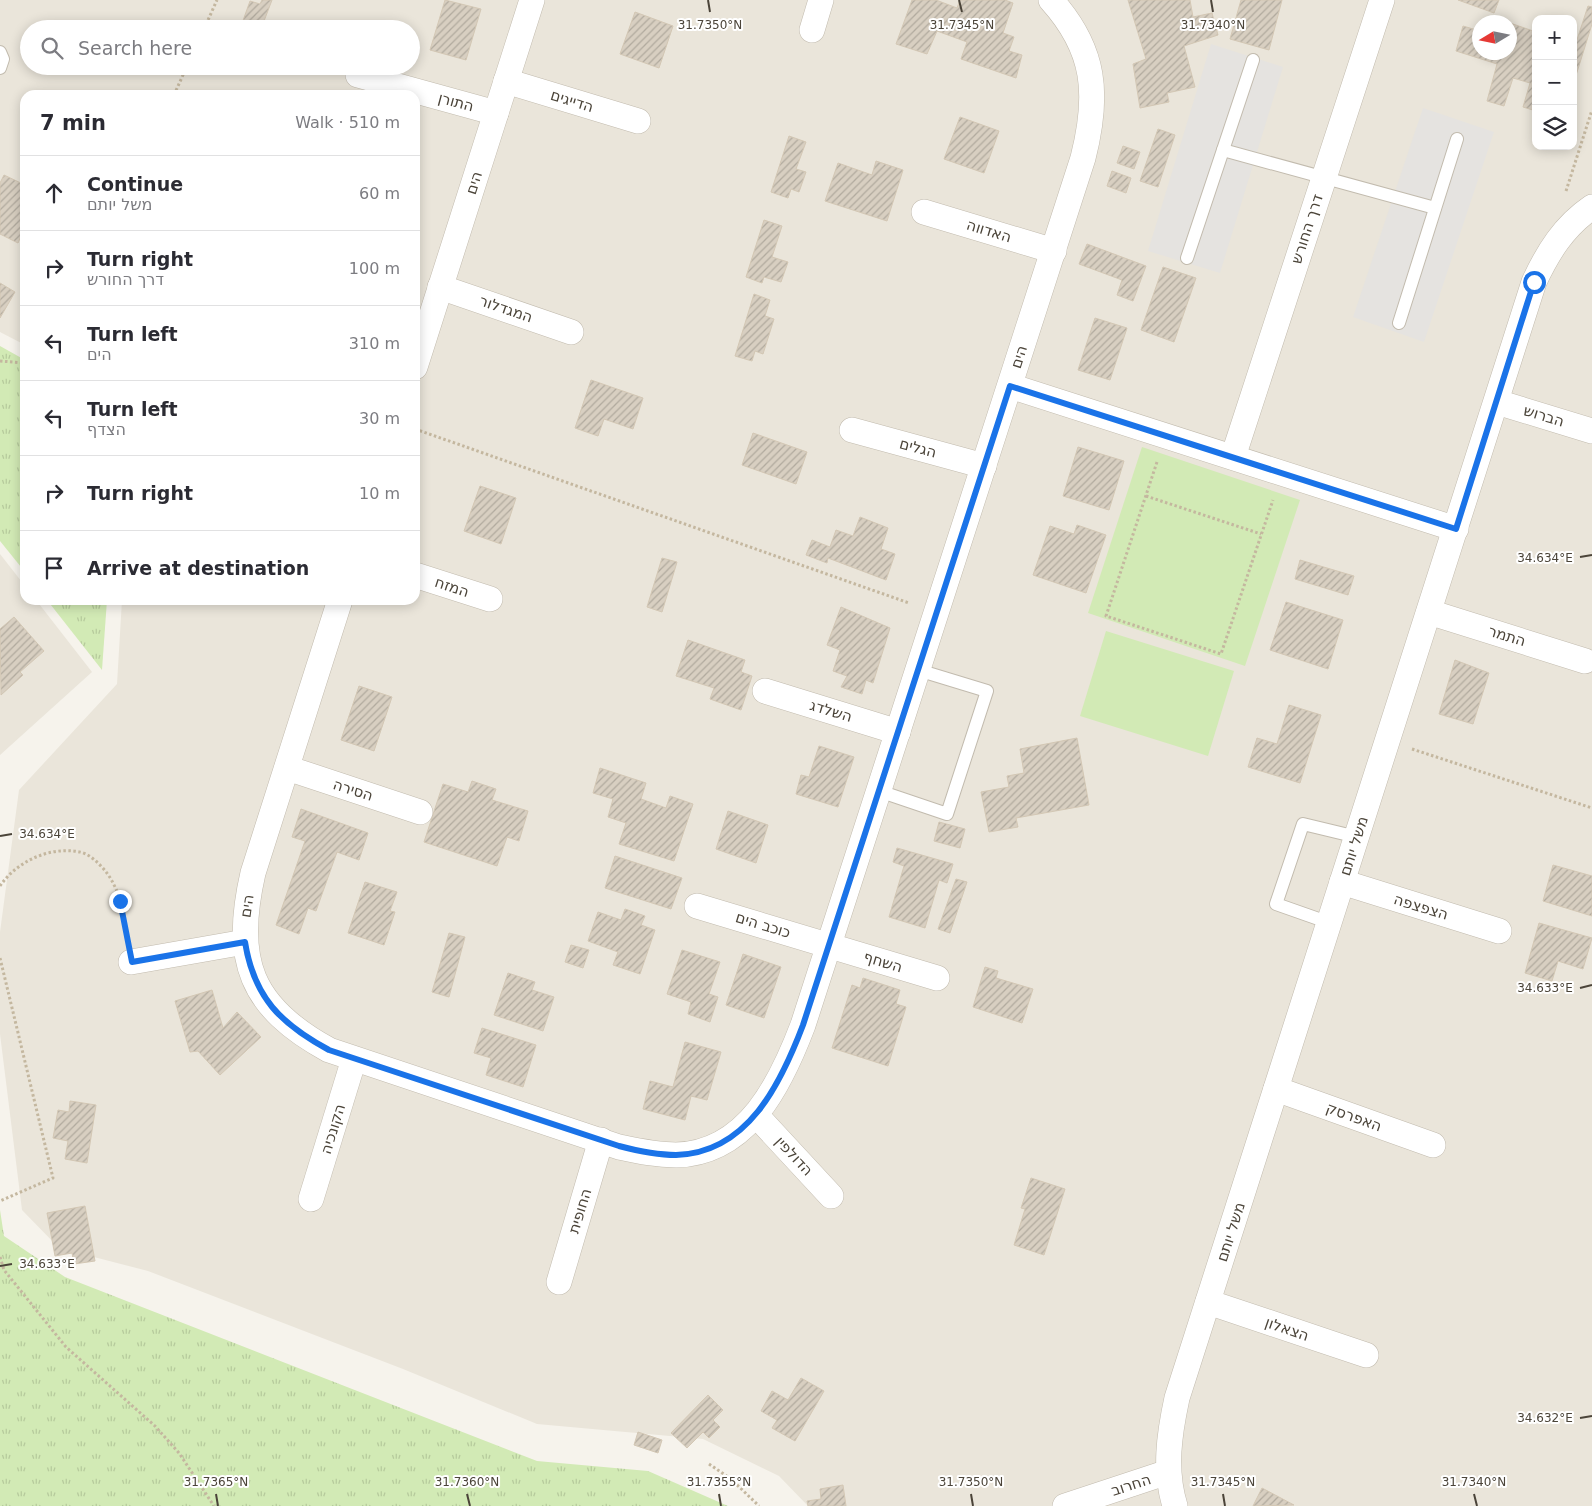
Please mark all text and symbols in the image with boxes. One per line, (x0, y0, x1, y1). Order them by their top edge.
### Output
north arrow (1472, 15, 1517, 60)
map controls (1532, 15, 1577, 150)
button: + (1532, 15, 1577, 60)
text: 31.7350°N (678, 18, 742, 32)
text: 31.7345°N (930, 18, 994, 32)
text: 31.7340°N (1181, 18, 1245, 32)
search box (20, 20, 420, 75)
icon: search (38, 34, 66, 62)
text: Search here (78, 37, 192, 59)
button: − (1532, 60, 1577, 105)
street label: הדייגים (548, 86, 596, 116)
street label: התורן (436, 89, 476, 115)
button: layers (1532, 105, 1577, 150)
text: 7 min (40, 111, 106, 135)
text: Walk · 510 m (295, 113, 400, 132)
street label: הים (462, 169, 486, 197)
text: Continue (87, 173, 183, 195)
icon: ahead (40, 179, 68, 207)
text: 60 m (359, 184, 400, 203)
street label: דרך החורש (1287, 192, 1327, 266)
text: משל יותם (87, 195, 152, 214)
street label: האדווה (964, 216, 1014, 246)
text: Turn right (87, 248, 193, 270)
icon: right (40, 254, 68, 282)
text: 100 m (349, 259, 400, 278)
text: דרך החורש (87, 270, 164, 289)
route start (1523, 271, 1546, 294)
street label: המגדלור (477, 291, 535, 327)
text: Turn left (87, 323, 178, 345)
icon: left (40, 329, 68, 357)
text: 310 m (349, 334, 400, 353)
street label: הים (1007, 343, 1031, 371)
text: הים (87, 345, 112, 364)
text: Turn left (87, 398, 178, 420)
street label: הברוש (1521, 401, 1567, 431)
icon: left (40, 404, 68, 432)
text: 30 m (359, 409, 400, 428)
text: הצדף (87, 420, 126, 439)
street label: הגלים (897, 434, 939, 462)
icon: right (40, 479, 68, 507)
text: Turn right (87, 482, 193, 504)
text: 10 m (359, 484, 400, 503)
text: 34.634°E (1517, 551, 1573, 565)
icon: arrive (40, 554, 68, 582)
text: Arrive at destination (87, 557, 309, 579)
street label: המזח (433, 573, 471, 601)
street label: התמר (1486, 622, 1528, 650)
street label: השלדג (808, 696, 854, 726)
street label: הסירה (331, 775, 375, 805)
street label: משל יותם (1336, 814, 1372, 878)
text: 34.634°E (19, 827, 75, 841)
route end (109, 890, 132, 913)
street label: הצפצפה (1392, 890, 1450, 924)
street label: הים (236, 893, 258, 919)
street label: כוכב הים (733, 908, 793, 942)
street label: השחף (861, 948, 905, 976)
text: 34.633°E (1517, 981, 1573, 995)
street label: האפרסק (1324, 1099, 1384, 1135)
street label: הקונכיה (317, 1102, 349, 1156)
street label: הדולפין (771, 1133, 817, 1179)
street label: החופית (565, 1186, 595, 1236)
street label: משל יותם (1213, 1200, 1249, 1264)
text: 34.633°E (19, 1257, 75, 1271)
street label: הצאלון (1263, 1313, 1311, 1345)
text: 34.632°E (1517, 1411, 1573, 1425)
street label: החרוב (1109, 1470, 1153, 1500)
text: 31.7365°N (184, 1475, 248, 1489)
text: 31.7360°N (435, 1475, 499, 1489)
text: 31.7355°N (687, 1475, 751, 1489)
text: 31.7350°N (939, 1475, 1003, 1489)
text: 31.7345°N (1191, 1475, 1255, 1489)
text: 31.7340°N (1442, 1475, 1506, 1489)

